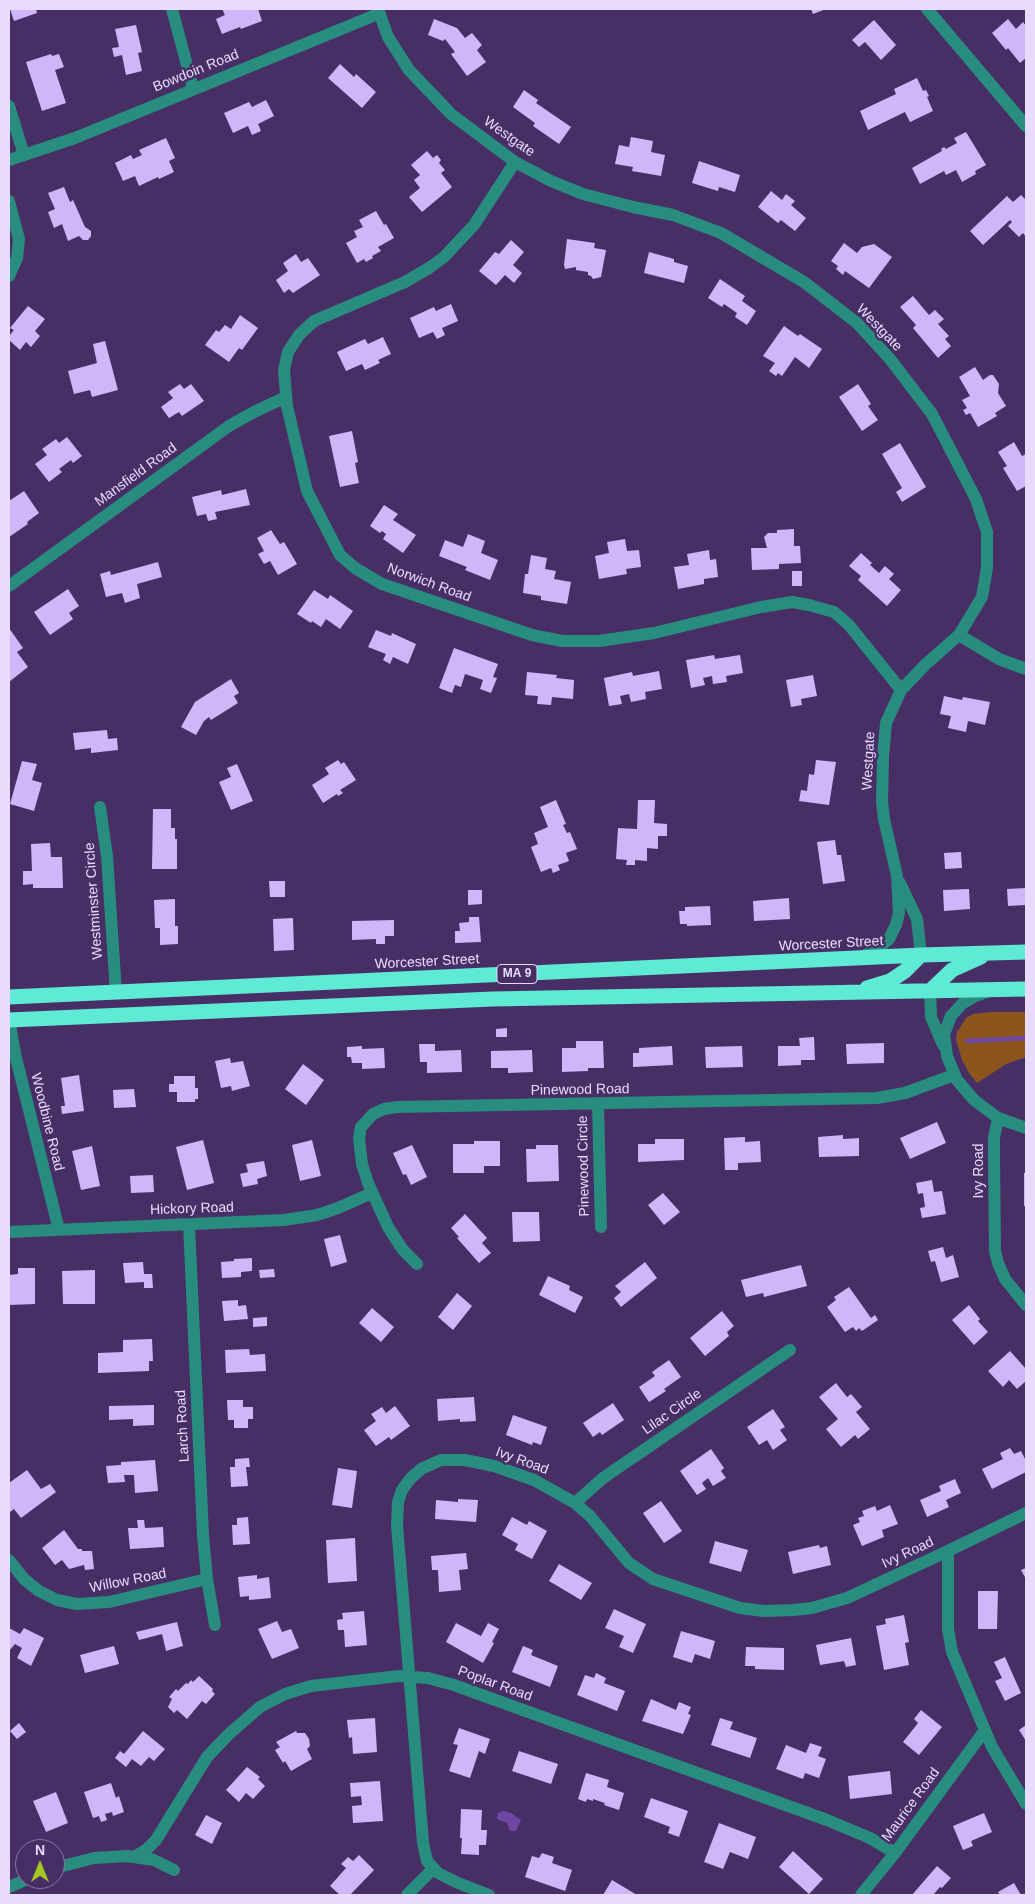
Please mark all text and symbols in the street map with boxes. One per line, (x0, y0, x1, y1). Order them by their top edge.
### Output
street label: Bowdoin Road (151, 46, 241, 96)
street label: Westgate (480, 113, 538, 161)
street label: Westgate (853, 301, 905, 355)
street label: Mansfield Road (92, 440, 180, 510)
street label: Norwich Road (385, 560, 473, 606)
street label: Westgate (859, 731, 879, 791)
street label: Westminster Circle (82, 842, 106, 960)
street label: Worcester Street (778, 933, 884, 955)
street label: Worcester Street (374, 951, 480, 973)
road number: MA 9 (497, 964, 537, 984)
street label: Woodbine Road (27, 1071, 67, 1173)
street label: Pinewood Road (530, 1081, 630, 1099)
street label: Pinewood Circle (575, 1115, 593, 1217)
street label: Ivy Road (971, 1143, 987, 1199)
street label: Hickory Road (150, 1199, 234, 1219)
street label: Lilac Circle (639, 1385, 705, 1439)
street label: Larch Road (173, 1389, 193, 1463)
street label: Ivy Road (493, 1444, 551, 1478)
street label: Ivy Road (879, 1534, 937, 1572)
street label: Willow Road (88, 1565, 168, 1597)
street label: Poplar Road (456, 1663, 534, 1705)
street label: Maurice Road (879, 1765, 943, 1845)
north arrow (15, 1839, 65, 1889)
text: N (35, 1842, 45, 1858)

